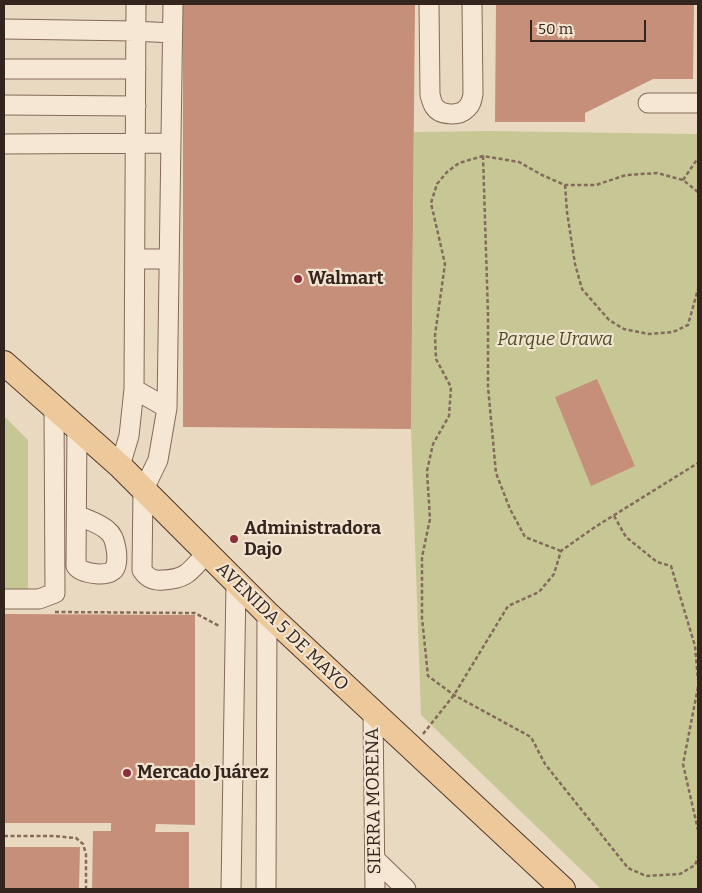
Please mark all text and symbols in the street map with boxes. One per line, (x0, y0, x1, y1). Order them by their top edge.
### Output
scale bar (532, 10, 648, 42)
text: 50 m (538, 20, 573, 38)
place label: Walmart (308, 268, 384, 290)
marker: Walmart (292, 273, 304, 285)
park label: Parque Urawa (497, 329, 613, 351)
place label: Administradora Dajo (244, 518, 381, 560)
marker: Administradora Dajo (228, 533, 240, 545)
street label: AVENIDA 5 DE MAYO (211, 558, 353, 696)
street label: SIERRA MORENA (362, 727, 386, 875)
place label: Mercado Juárez (137, 762, 269, 784)
marker: Mercado Juárez (121, 767, 133, 779)

